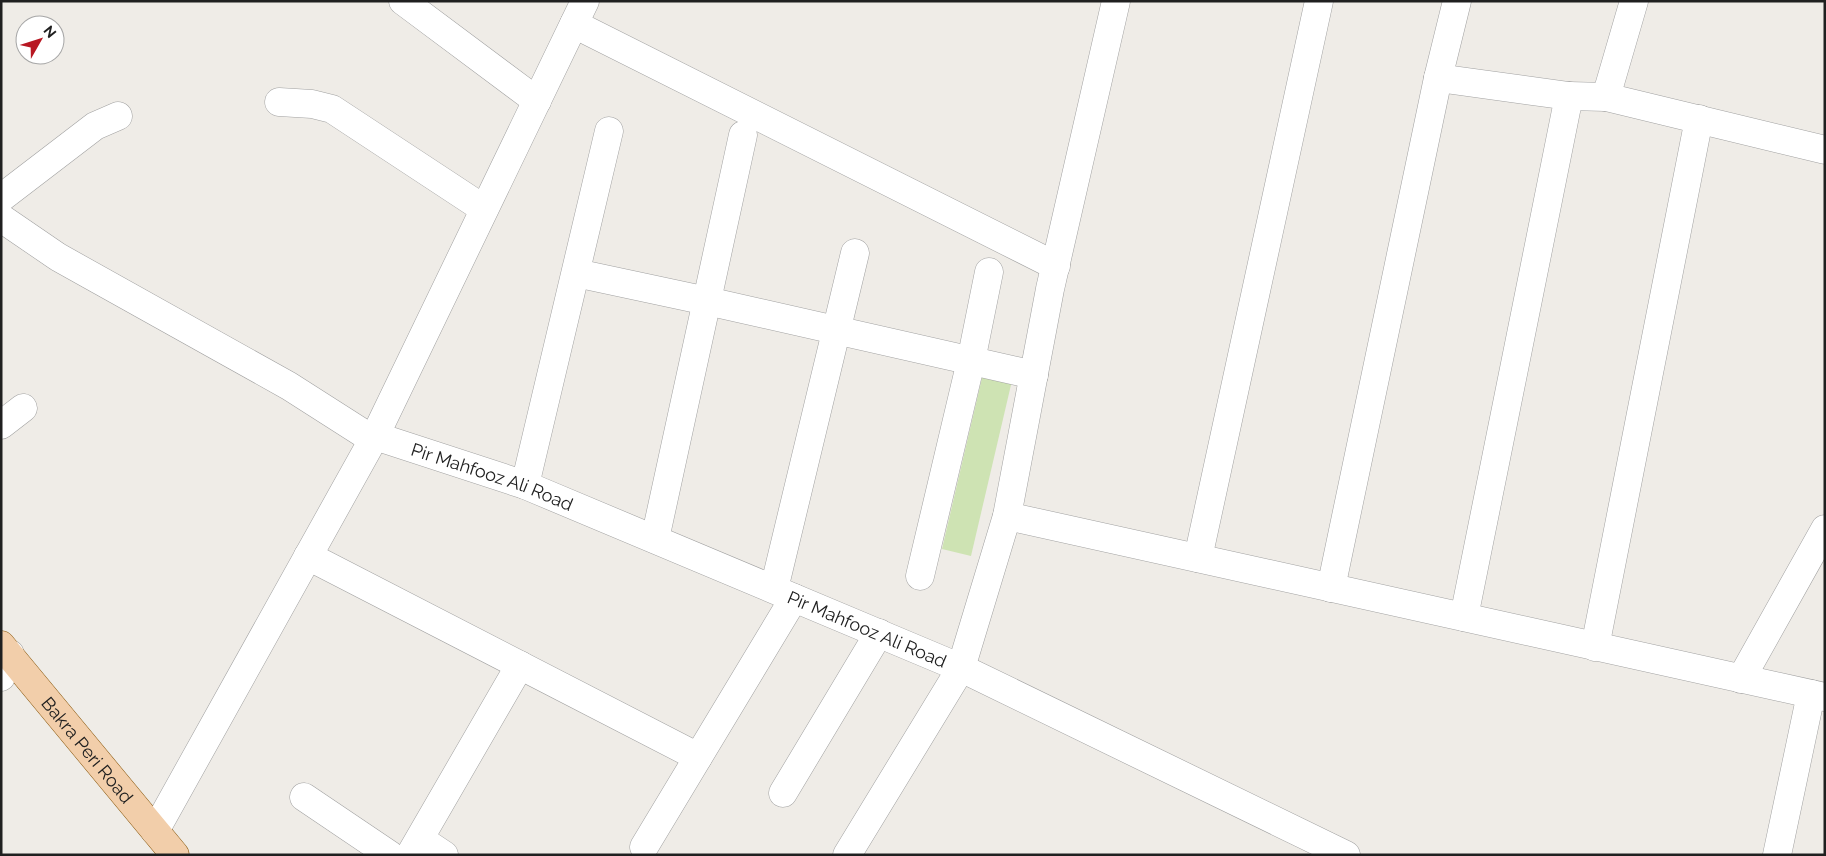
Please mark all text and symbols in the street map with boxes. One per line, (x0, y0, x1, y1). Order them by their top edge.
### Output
north arrow (15, 15, 65, 65)
text: N (41, 23, 60, 41)
street label: Pir Mahfooz Ali Road (409, 438, 576, 515)
street label: Pir Mahfooz Ali Road (785, 586, 950, 671)
street label: Bakra Peri Road (38, 692, 138, 807)

